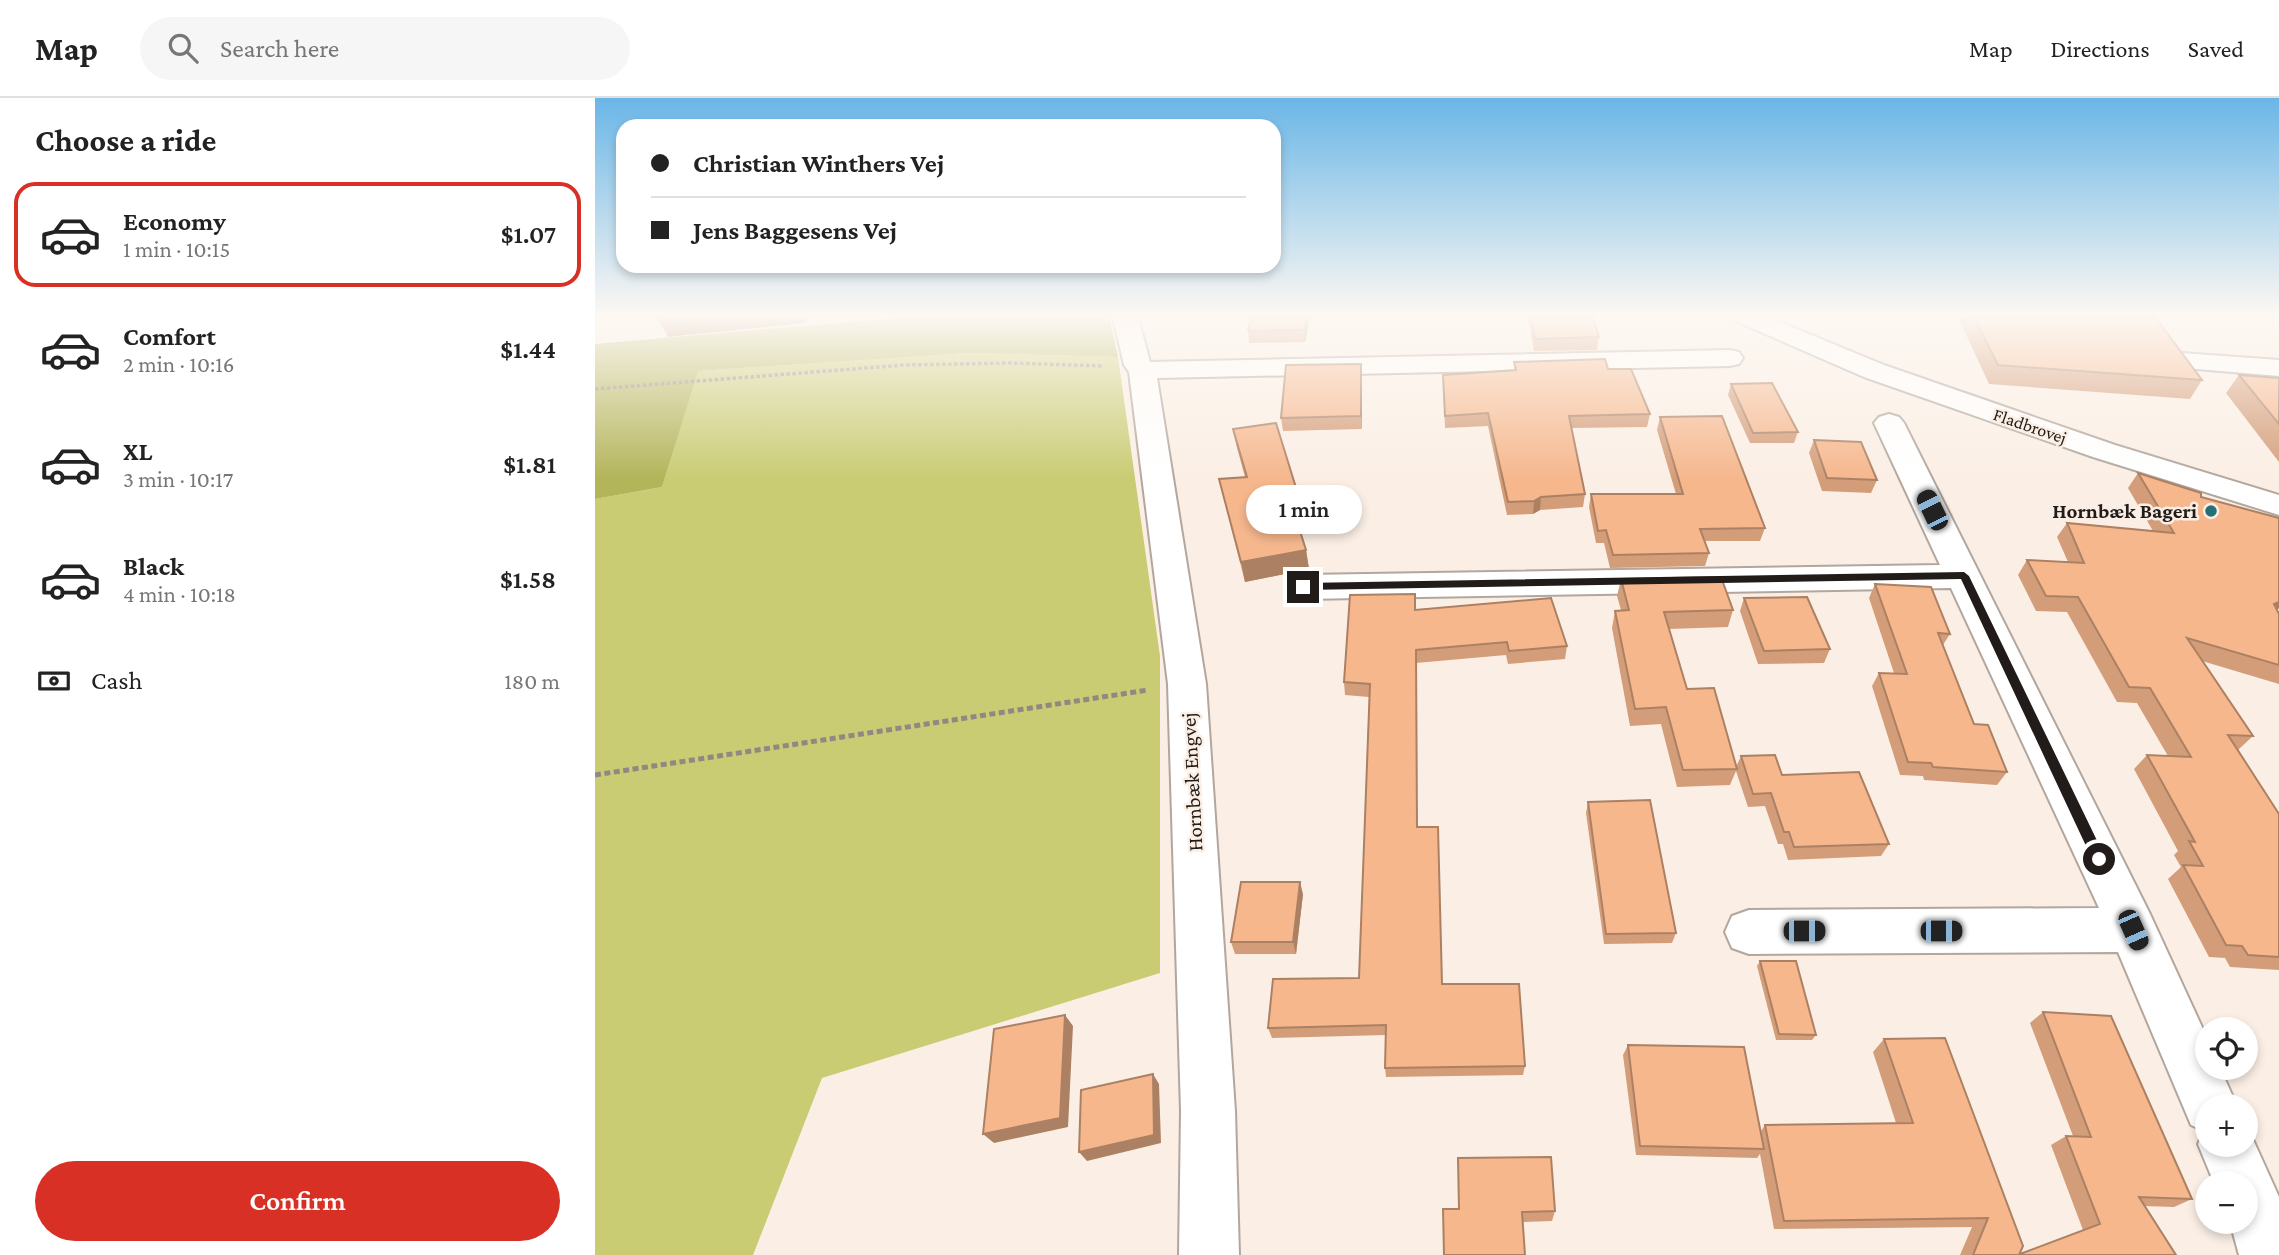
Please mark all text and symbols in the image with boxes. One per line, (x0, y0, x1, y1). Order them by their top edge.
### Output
search box (140, 17, 630, 80)
icon: search (164, 29, 202, 67)
text: Map (35, 30, 98, 67)
text: Search here (220, 34, 339, 63)
text: Map (1969, 35, 2013, 62)
text: Directions (2051, 35, 2150, 62)
text: Saved (2188, 35, 2244, 62)
text: Choose a ride (35, 122, 216, 158)
text: Christian Winthers Vej (693, 149, 944, 178)
icon: car (39, 203, 102, 266)
text: Economy (123, 207, 226, 236)
text: Jens Baggesens Vej (693, 216, 897, 245)
text: $1.07 (501, 220, 556, 249)
text: 1 min · 10:15 (123, 236, 230, 262)
icon: car (39, 318, 102, 381)
text: Comfort (123, 322, 216, 351)
text: $1.44 (500, 335, 556, 364)
text: 2 min · 10:16 (123, 351, 235, 377)
street label: Fladbrovej (1990, 404, 2069, 449)
icon: car (39, 433, 102, 496)
text: XL (123, 437, 152, 466)
text: $1.81 (503, 450, 556, 479)
text: 3 min · 10:17 (123, 466, 233, 492)
callout: 1 min (1245, 486, 1361, 534)
car (1914, 487, 1951, 533)
text: 1 min (1278, 496, 1330, 522)
place label: Hornbæk Bageri (2052, 499, 2197, 523)
marker: Hornbæk Bageri (2203, 503, 2219, 519)
icon: car (39, 548, 102, 611)
text: Black (123, 552, 184, 581)
text: $1.58 (500, 565, 556, 594)
route end (1287, 571, 1319, 603)
text: 4 min · 10:18 (123, 581, 236, 607)
icon: cash (35, 662, 73, 700)
text: Cash (91, 666, 142, 695)
text: 180 m (504, 668, 560, 694)
street label: Hornbæk Engvej (1176, 712, 1208, 852)
route start (2083, 843, 2115, 875)
car (2115, 907, 2152, 953)
car (1784, 921, 1826, 942)
car (1921, 921, 1963, 942)
map controls (2195, 1017, 2258, 1234)
button: locate (2195, 1017, 2258, 1080)
button: + (2195, 1094, 2258, 1157)
button: Confirm (35, 1161, 560, 1241)
button: − (2195, 1171, 2258, 1234)

